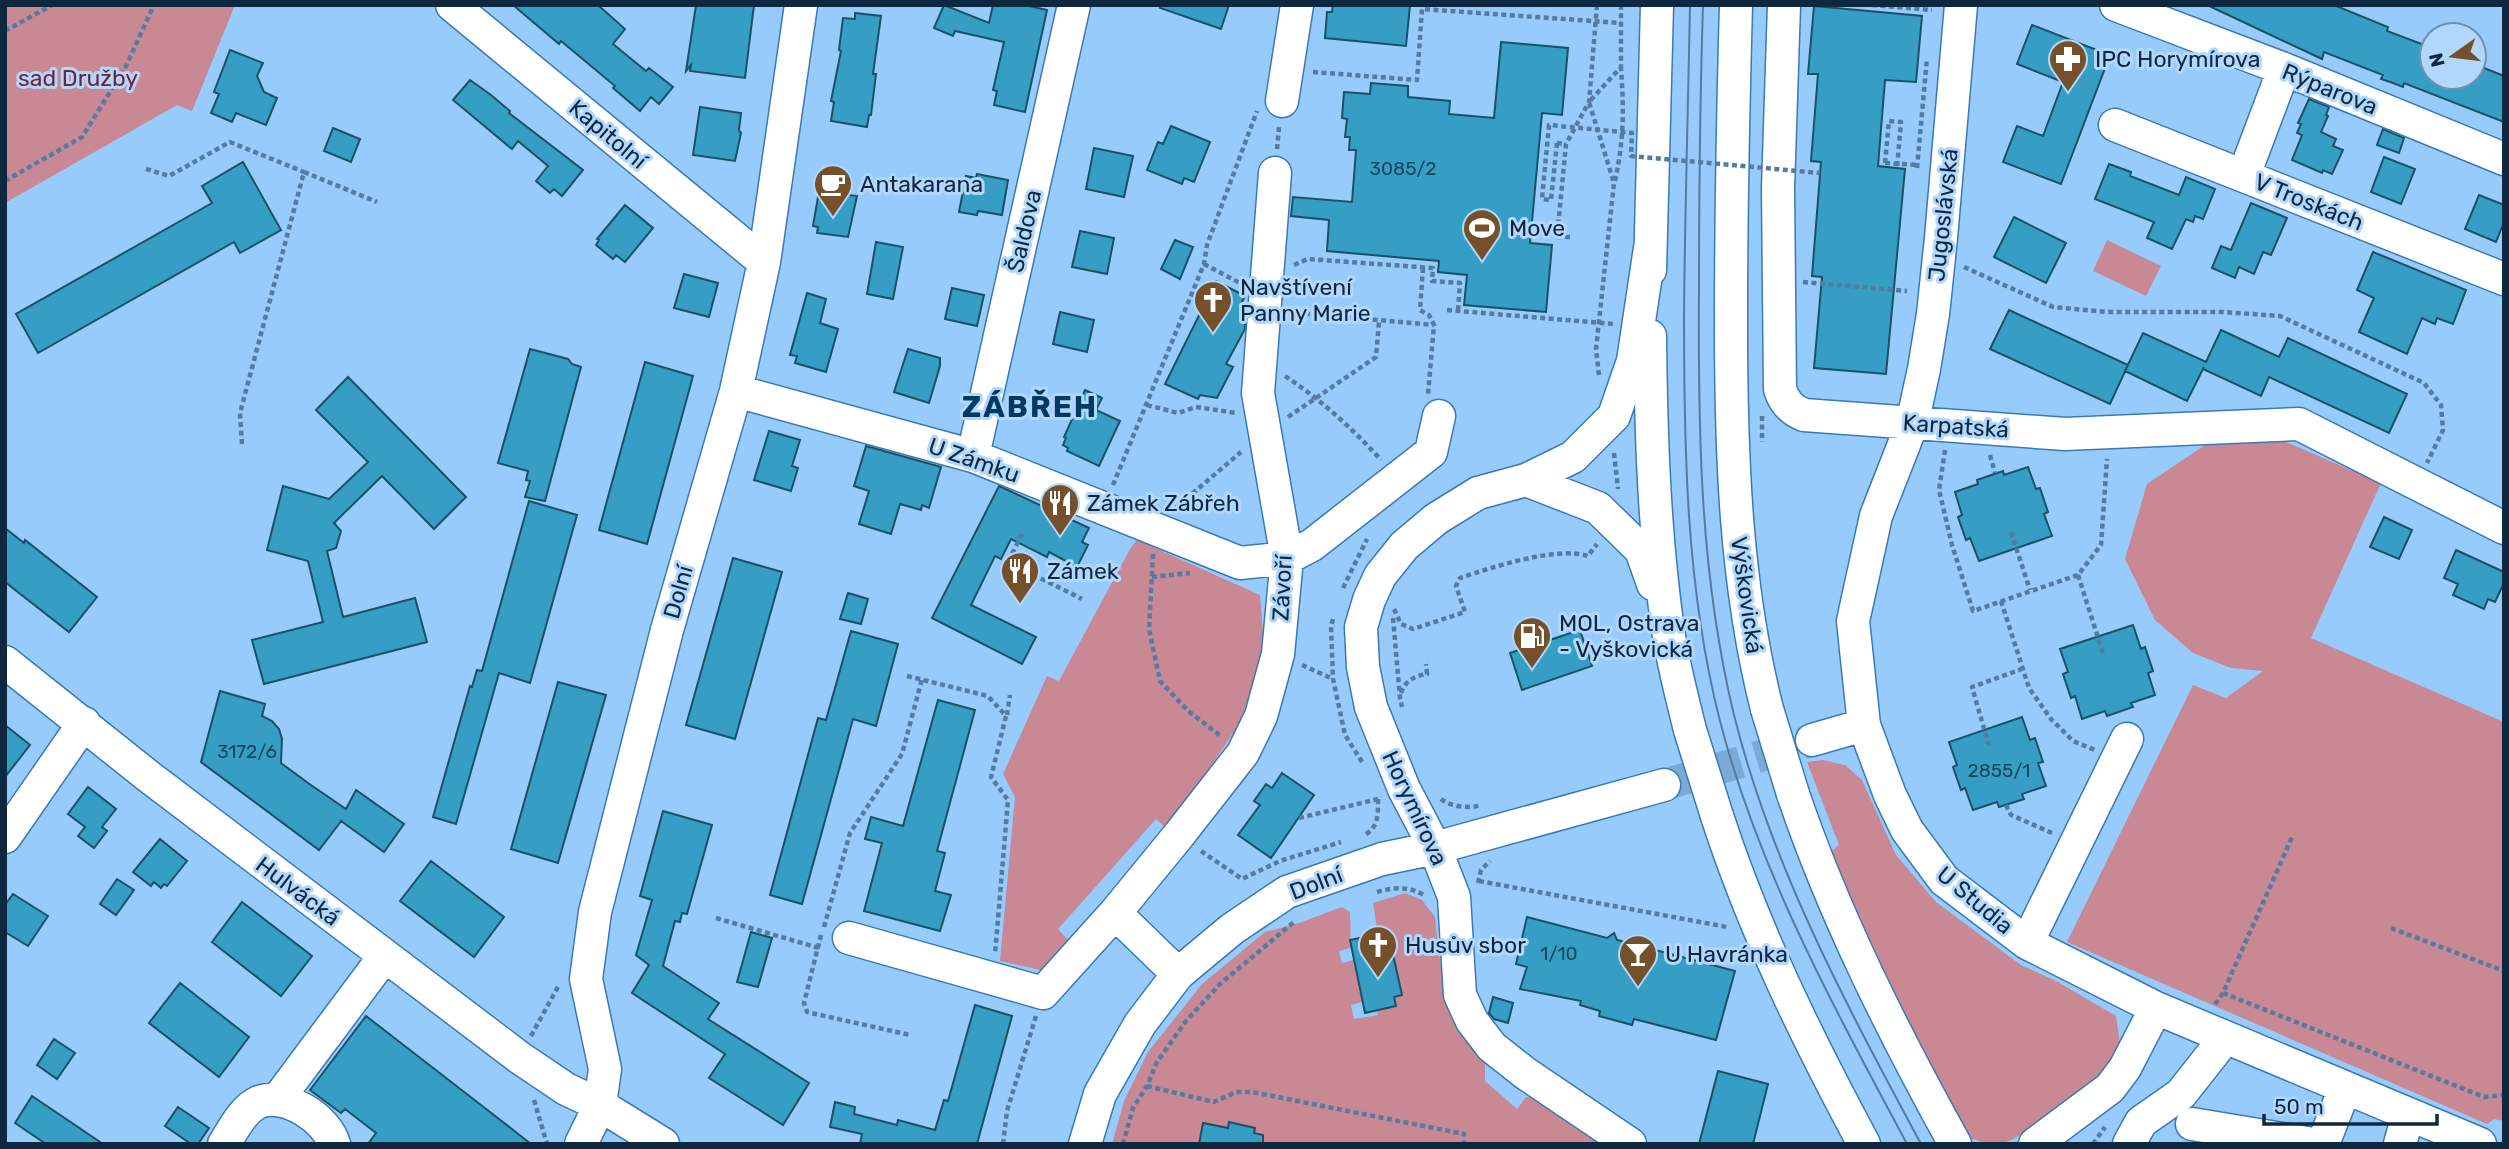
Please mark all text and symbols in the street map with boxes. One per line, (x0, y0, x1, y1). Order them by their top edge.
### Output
north arrow (2418, 21, 2488, 91)
pharmacy icon: IPC Horymírova (2047, 38, 2089, 93)
place label: IPC Horymírova (2095, 45, 2260, 73)
text: N (2424, 51, 2450, 69)
street label: Rýparova (2278, 57, 2382, 121)
park label: sad Družby (18, 64, 138, 92)
street label: Kapitolní (563, 93, 654, 176)
street label: Jugoslávská (1922, 147, 1964, 283)
house number: 3085/2 (1370, 157, 1436, 180)
cafe icon: Antakarana (812, 163, 854, 218)
street label: V Troskách (2250, 167, 2368, 237)
place label: Antakarana (860, 170, 983, 198)
street label: Šaldova (1001, 187, 1047, 275)
sports icon: Move (1461, 207, 1503, 262)
place label: Move (1509, 214, 1565, 242)
place label: Navštívení Panny Marie (1240, 273, 1371, 327)
church icon: Navštívení Panny Marie (1192, 279, 1234, 334)
district label: ZÁBŘEH (962, 389, 1098, 425)
street label: Karpatská (1902, 408, 2010, 444)
street label: U Zámku (925, 431, 1023, 489)
restaurant icon: Zámek Zábřeh (1039, 482, 1081, 537)
place label: Zámek Zábřeh (1087, 489, 1240, 517)
street label: Výškovická (1725, 535, 1769, 655)
restaurant icon: Zámek (999, 550, 1041, 605)
street label: Závoří (1266, 553, 1298, 622)
place label: Zámek (1047, 557, 1119, 585)
street label: Dolní (657, 561, 699, 622)
place label: MOL, Ostrava - Vyškovická (1559, 609, 1699, 663)
fuel station icon: MOL, Ostrava - Vyškovická (1511, 615, 1553, 670)
house number: 3172/6 (217, 740, 277, 763)
street label: Horymírova (1376, 746, 1454, 870)
house number: 2855/1 (1968, 759, 2030, 782)
street label: Hulvácká (250, 850, 346, 932)
street label: Dolní (1286, 860, 1348, 906)
street label: U Studia (1931, 860, 2019, 940)
church icon: Husův sbor (1357, 924, 1399, 979)
place label: Husův sbor (1405, 931, 1526, 959)
bar icon: U Havránka (1617, 933, 1659, 988)
place label: U Havránka (1665, 940, 1788, 968)
house number: 1/10 (1540, 942, 1578, 965)
scale bar (2264, 1082, 2437, 1126)
text: 50 m (2274, 1094, 2324, 1119)

